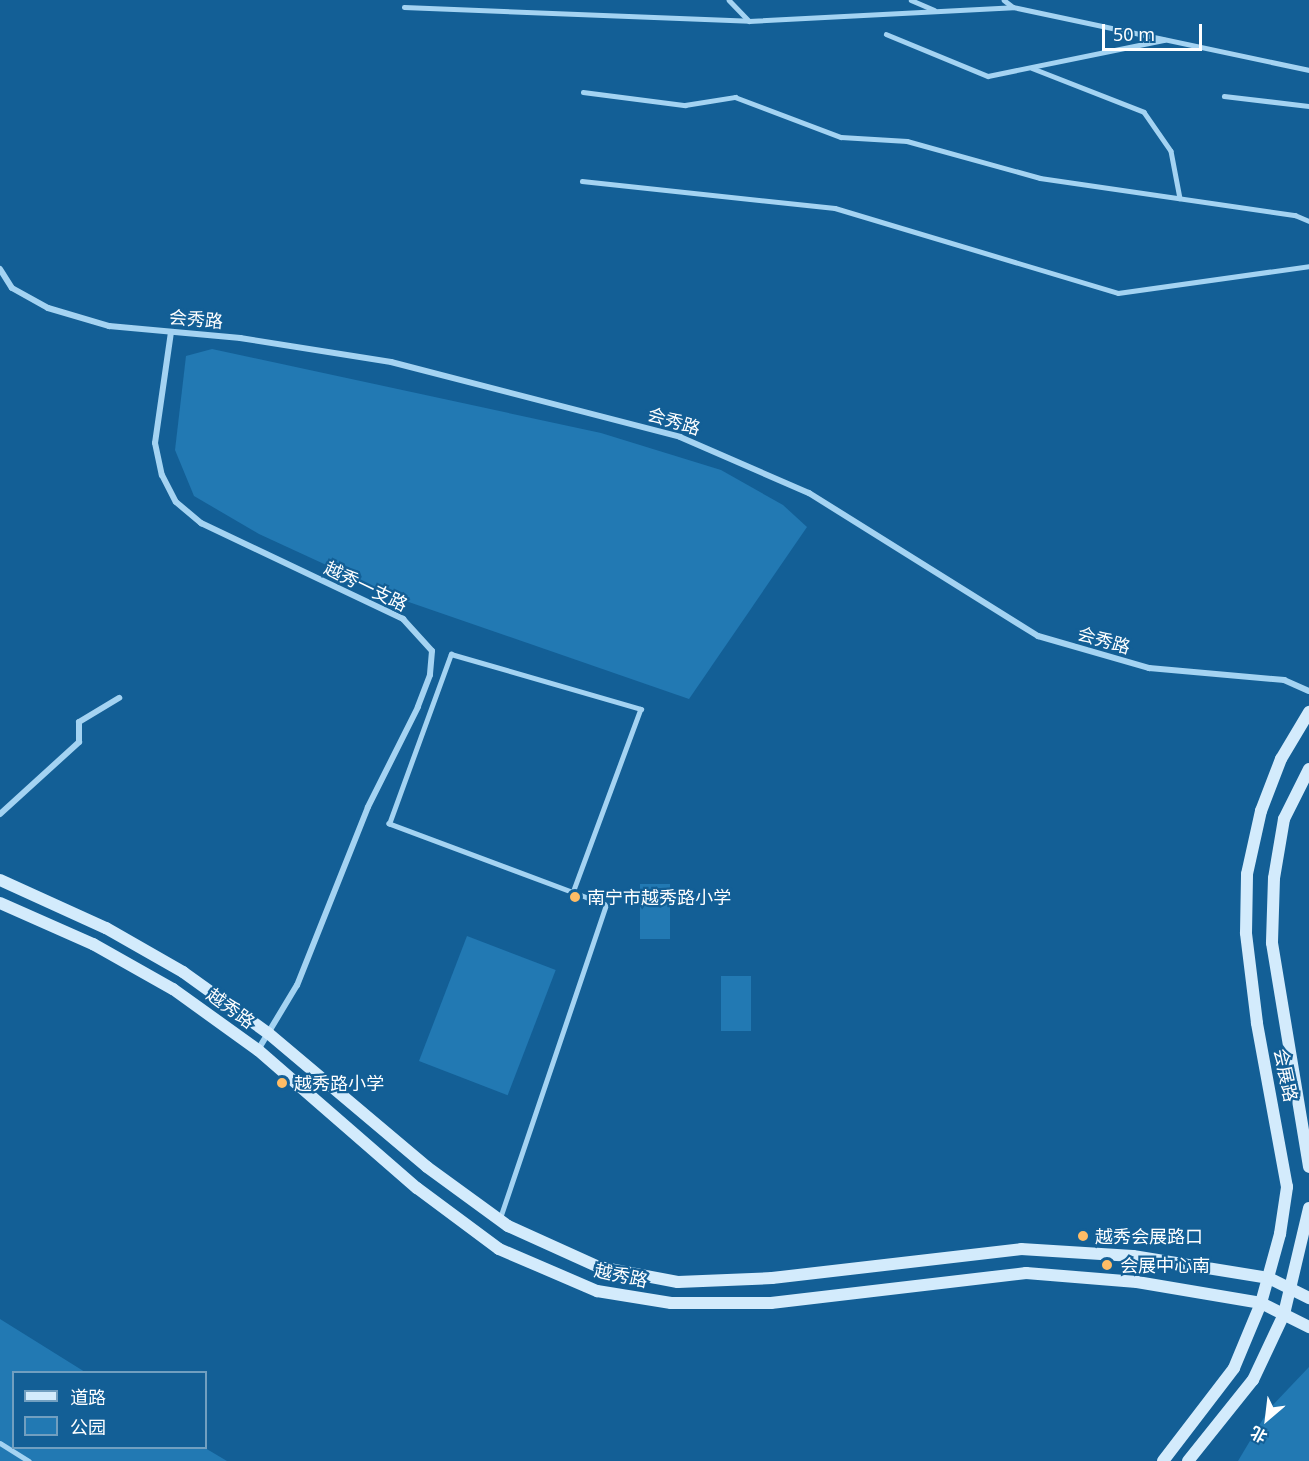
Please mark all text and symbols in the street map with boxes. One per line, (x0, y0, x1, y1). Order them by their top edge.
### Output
scale bar (1105, 12, 1206, 50)
text: 50 m (1113, 22, 1155, 46)
street label: 会秀路 (168, 306, 224, 332)
street label: 会秀路 (645, 403, 703, 439)
street label: 越秀一支路 (321, 557, 411, 615)
street label: 会秀路 (1075, 622, 1133, 658)
place label: 南宁市越秀路小学 (587, 886, 731, 908)
marker: 南宁市越秀路小学 (568, 890, 582, 904)
street label: 越秀路 (203, 983, 259, 1033)
street label: 会展路 (1270, 1046, 1302, 1104)
place label: 越秀路小学 (294, 1072, 384, 1094)
marker: 越秀路小学 (275, 1076, 289, 1090)
place label: 越秀会展路口 (1095, 1225, 1203, 1247)
marker: 越秀会展路口 (1076, 1229, 1090, 1243)
place label: 会展中心南 (1120, 1254, 1210, 1276)
marker: 会展中心南 (1098, 1256, 1116, 1274)
street label: 越秀路 (592, 1259, 650, 1291)
legend (12, 1371, 207, 1449)
text: 道路 (70, 1385, 106, 1409)
north arrow (1237, 1389, 1297, 1449)
text: 公园 (70, 1415, 106, 1439)
text: 北 (1246, 1421, 1271, 1448)

